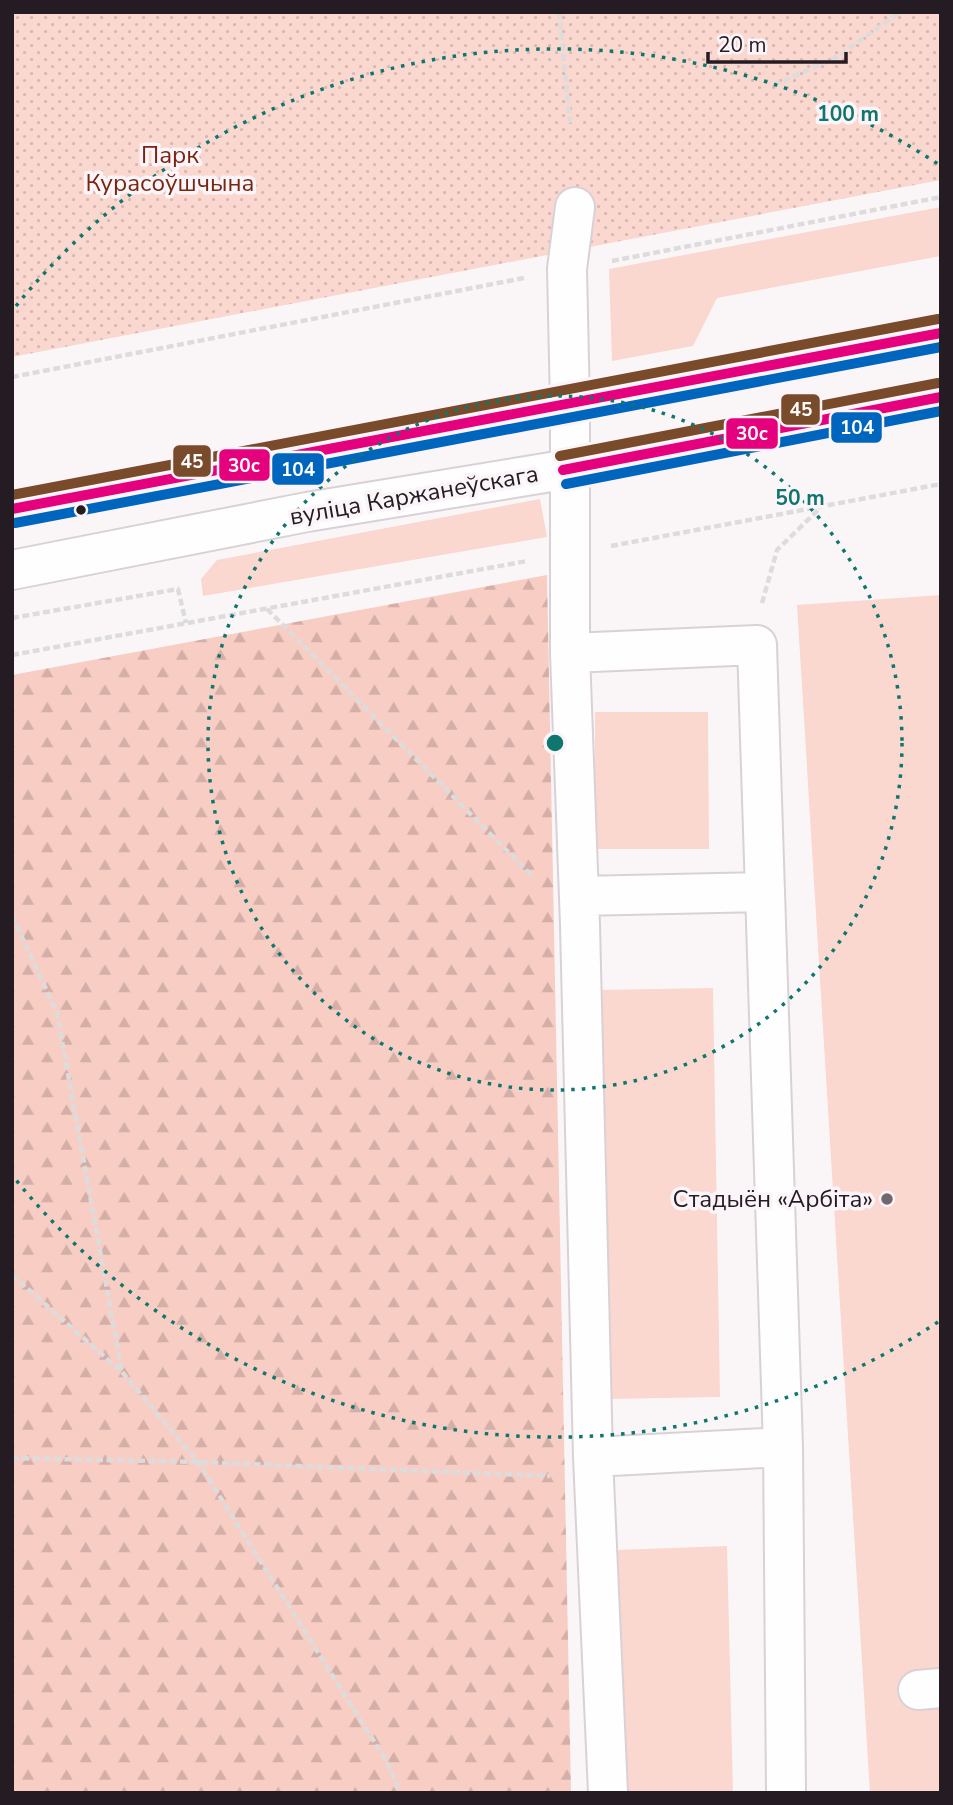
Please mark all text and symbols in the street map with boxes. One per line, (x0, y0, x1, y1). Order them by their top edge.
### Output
scale bar (708, 21, 846, 65)
text: 20 m (718, 31, 767, 59)
text: 100 m (817, 100, 879, 128)
park label: Парк Курасоўшчына (86, 139, 254, 199)
line badge: 45 (780, 393, 821, 426)
text: 45 (790, 397, 812, 423)
line badge: 104 (830, 411, 883, 444)
text: 104 (840, 415, 874, 441)
line badge: 30с (725, 417, 779, 450)
text: 30с (736, 421, 768, 447)
line badge: 45 (172, 444, 212, 478)
line badge: 30с (218, 448, 271, 482)
text: 45 (181, 449, 203, 475)
line badge: 104 (271, 452, 325, 486)
text: 30с (228, 453, 260, 479)
text: 104 (281, 457, 315, 483)
street label: вуліца Каржанеўскага (287, 457, 541, 533)
text: 50 m (775, 484, 825, 512)
unlabelled marker (74, 503, 88, 517)
centre of rings (543, 731, 567, 755)
place label: Стадыён «Арбіта» (673, 1183, 873, 1215)
marker: Стадыён «Арбіта» (879, 1191, 895, 1207)

